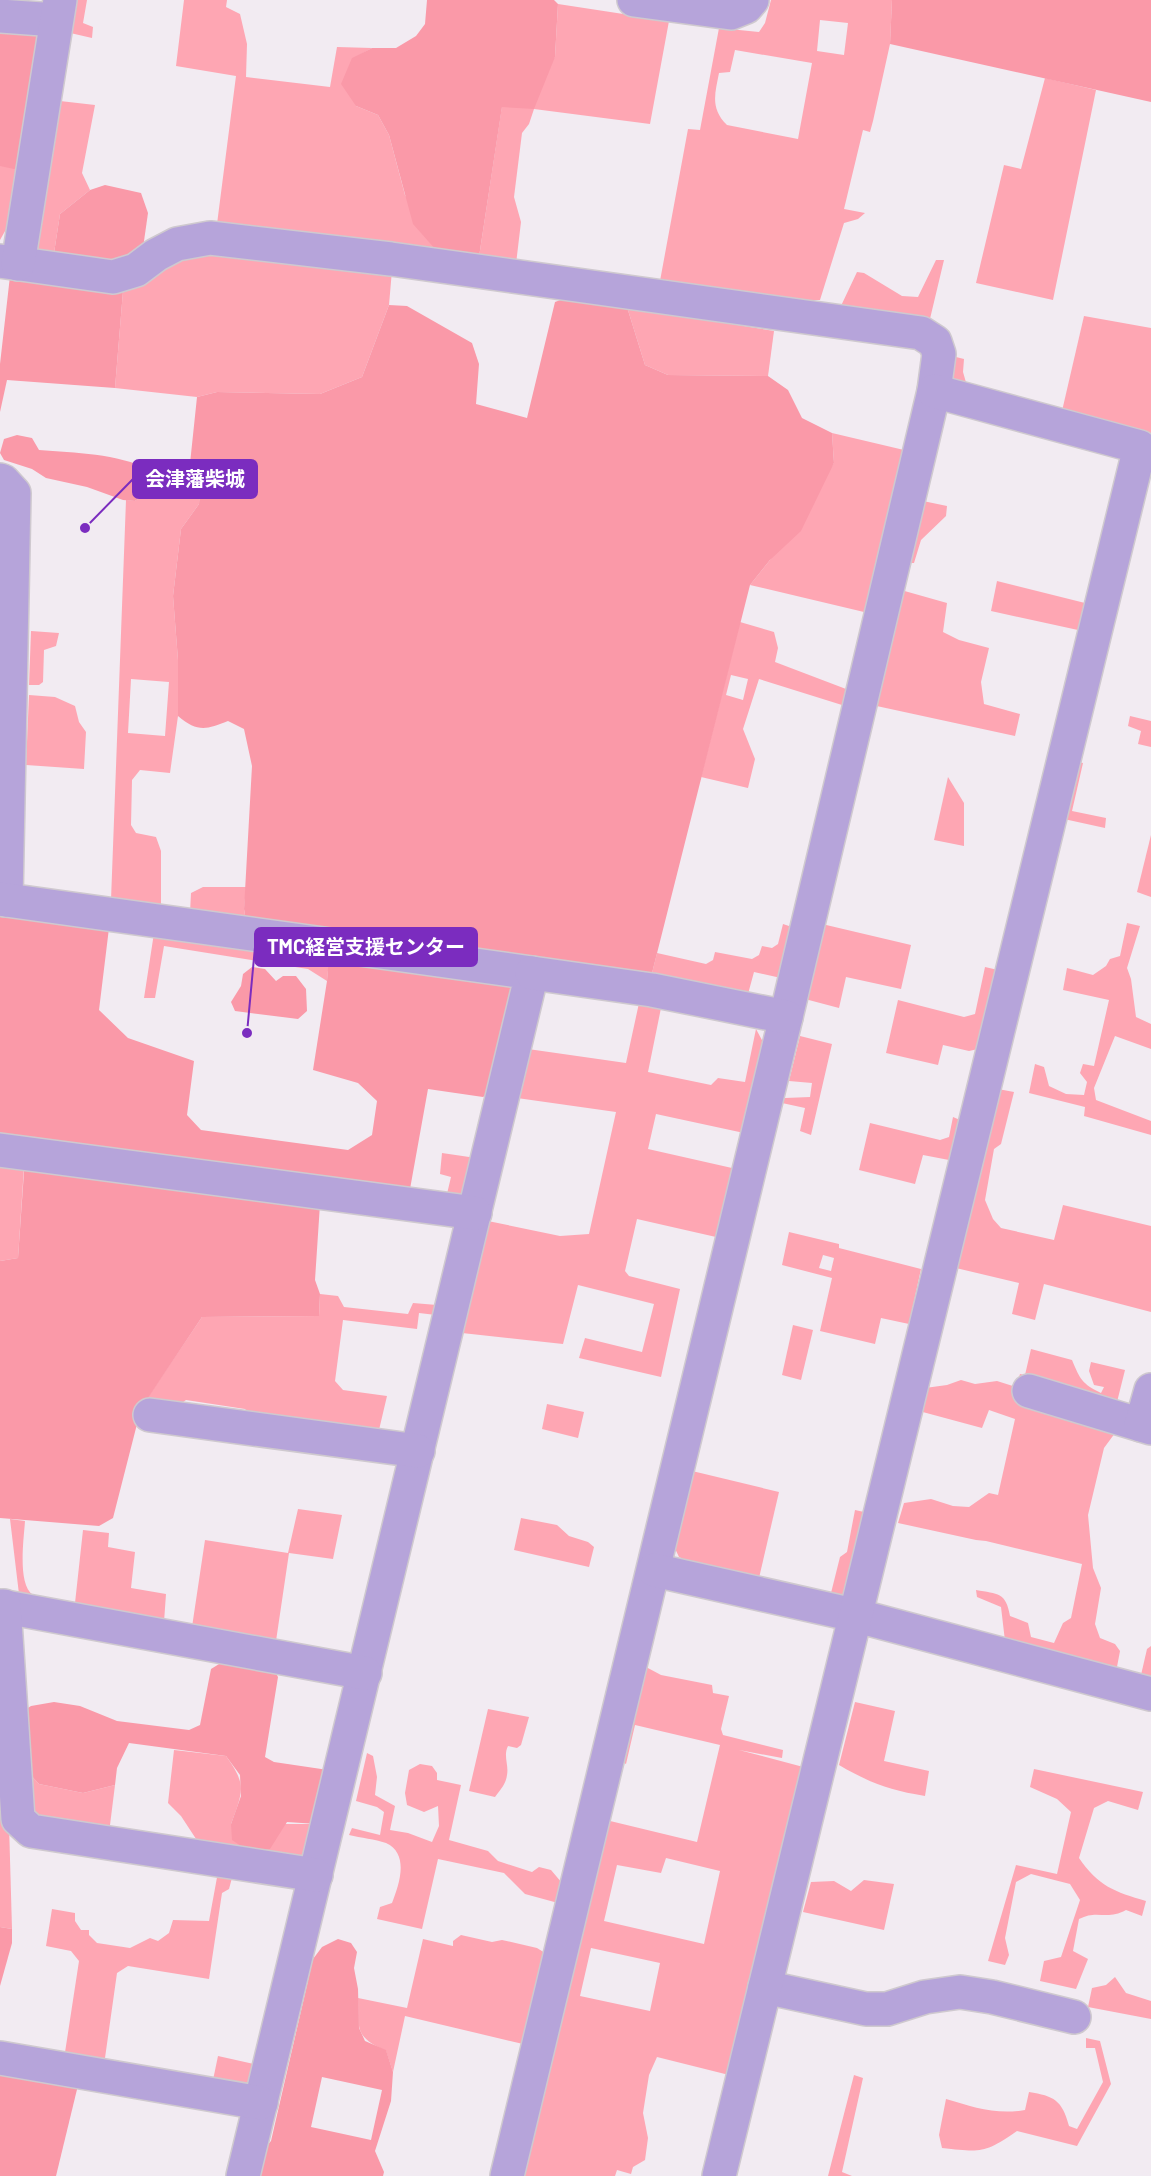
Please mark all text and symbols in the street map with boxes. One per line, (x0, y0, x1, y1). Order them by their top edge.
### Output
callout: 会津藩柴城 (133, 460, 257, 498)
text: 会津藩柴城 (145, 466, 245, 490)
callout: TMC経営支援センター (255, 928, 477, 966)
text: TMC経営支援センター (267, 934, 465, 958)

